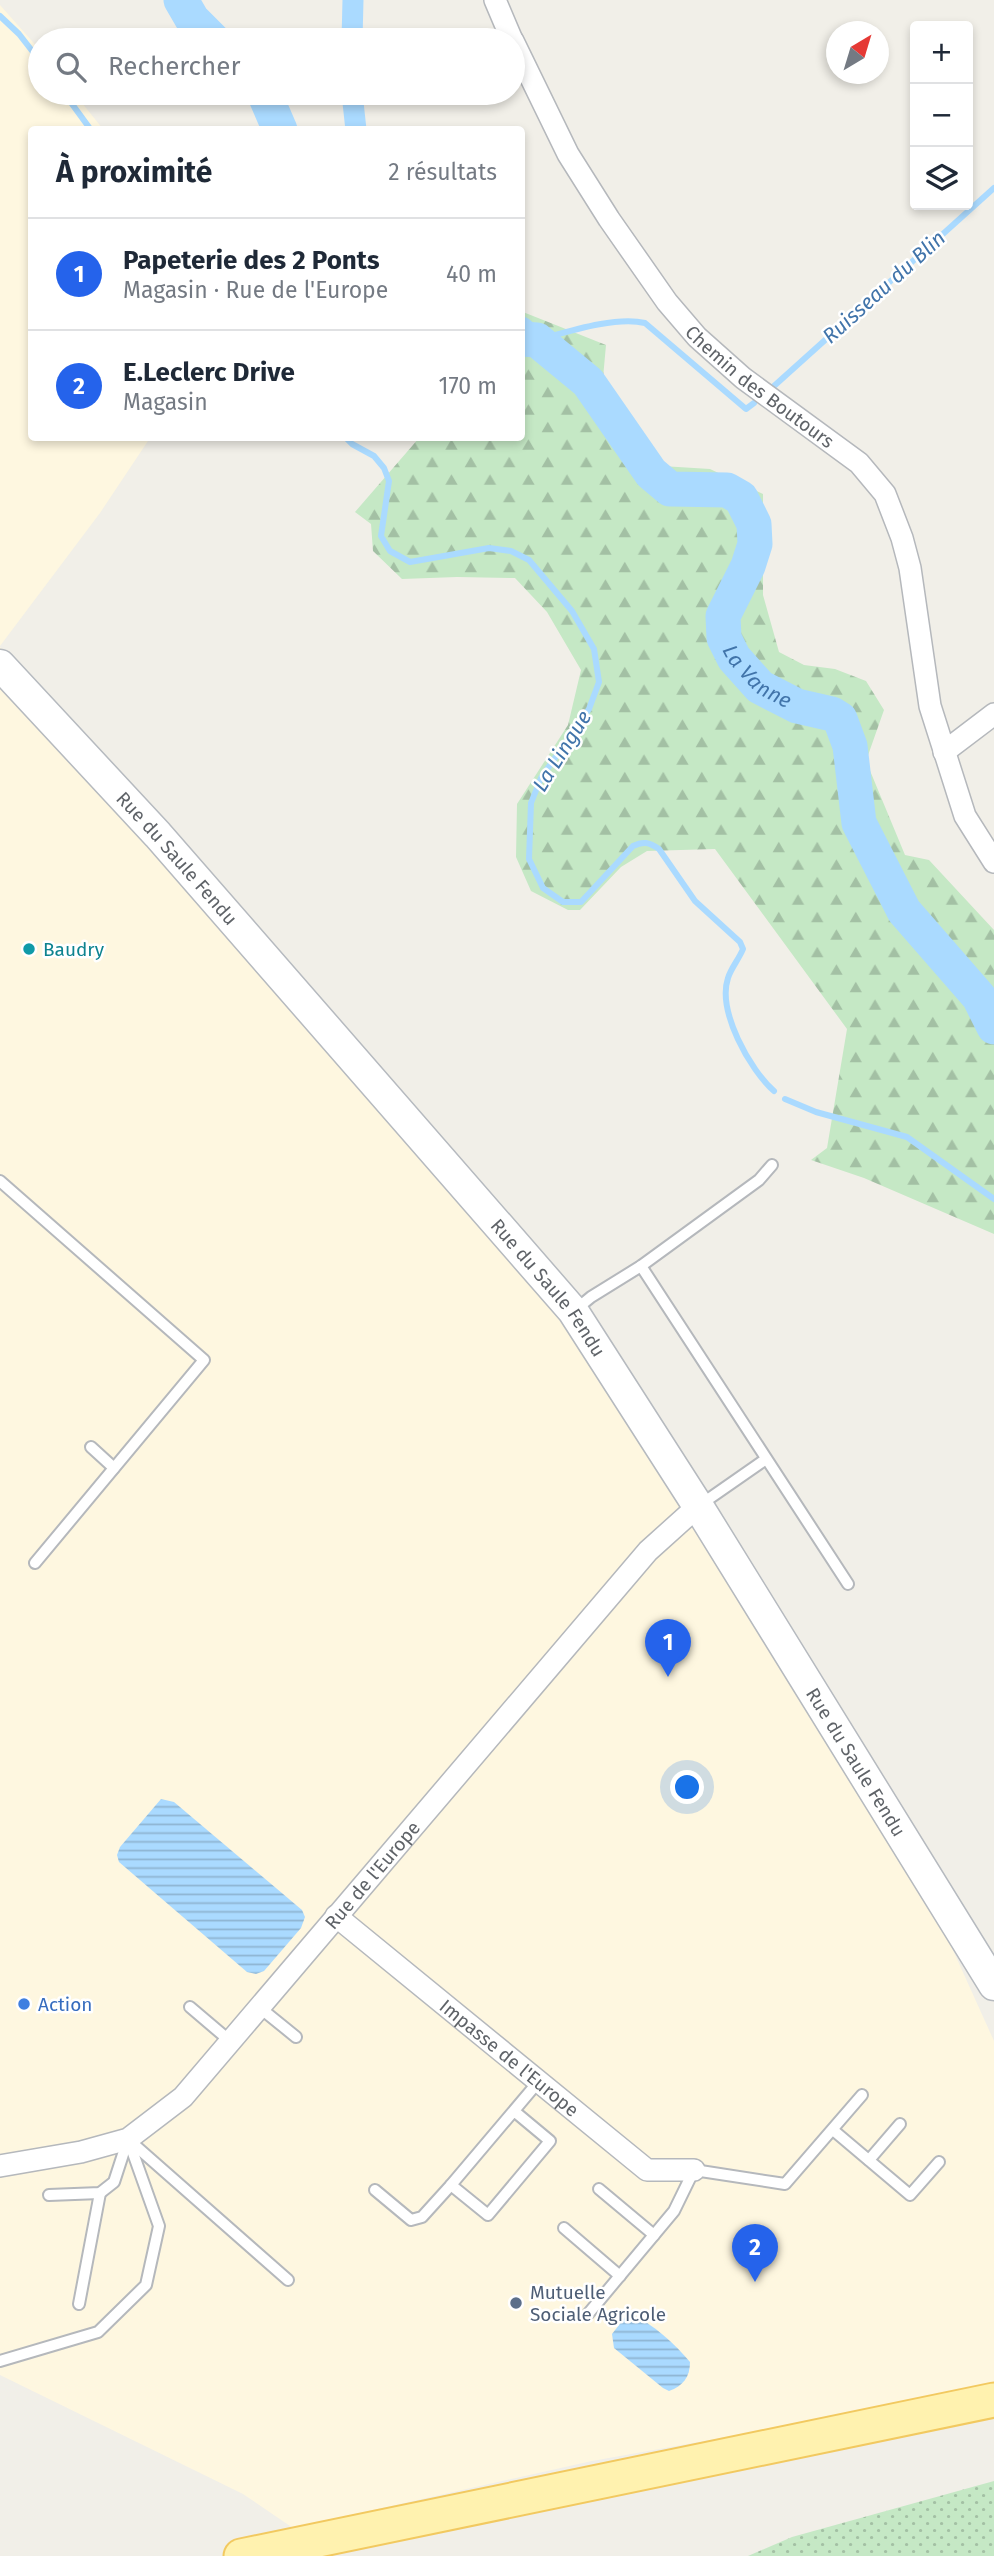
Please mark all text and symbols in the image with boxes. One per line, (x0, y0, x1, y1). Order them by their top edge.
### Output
north arrow (826, 21, 889, 84)
map controls (910, 21, 973, 210)
button: + (910, 21, 973, 84)
search box (28, 28, 525, 105)
icon: search (52, 48, 90, 86)
text: Rechercher (108, 51, 240, 82)
button: − (910, 84, 973, 147)
button: layers (910, 147, 973, 210)
text: À proximité (56, 154, 212, 190)
text: 2 résultats (388, 158, 497, 186)
water label: Ruisseau du Blin (817, 225, 951, 349)
text: Papeterie des 2 Ponts (123, 245, 379, 276)
text: 1 (74, 260, 84, 288)
text: 40 m (446, 260, 497, 288)
text: Magasin · Rue de l'Europe (123, 276, 388, 304)
street label: Chemin des Boutours (680, 321, 839, 453)
text: E.Leclerc Drive (123, 357, 295, 388)
text: 2 (73, 372, 85, 400)
text: 170 m (438, 372, 497, 400)
text: Magasin (123, 388, 208, 416)
water label: La Vanne (717, 641, 796, 714)
water label: La Lingue (527, 706, 597, 796)
street label: Rue du Saule Fendu (111, 787, 242, 930)
place label: Baudry (43, 938, 105, 961)
marker: Baudry (21, 941, 37, 957)
street label: Rue du Saule Fendu (486, 1214, 610, 1361)
pin: 1 (645, 1619, 691, 1677)
street label: Rue du Saule Fendu (801, 1683, 910, 1841)
your location (670, 1770, 704, 1804)
street label: Rue de l'Europe (320, 1816, 425, 1934)
place label: Action (38, 1993, 92, 2016)
street label: Impasse de l'Europe (435, 1994, 583, 2122)
marker: Action (16, 1996, 32, 2012)
pin: 2 (732, 2224, 778, 2282)
place label: Mutuelle Sociale Agricole (530, 2281, 666, 2326)
marker: Mutuelle Sociale Agricole (508, 2295, 524, 2311)

